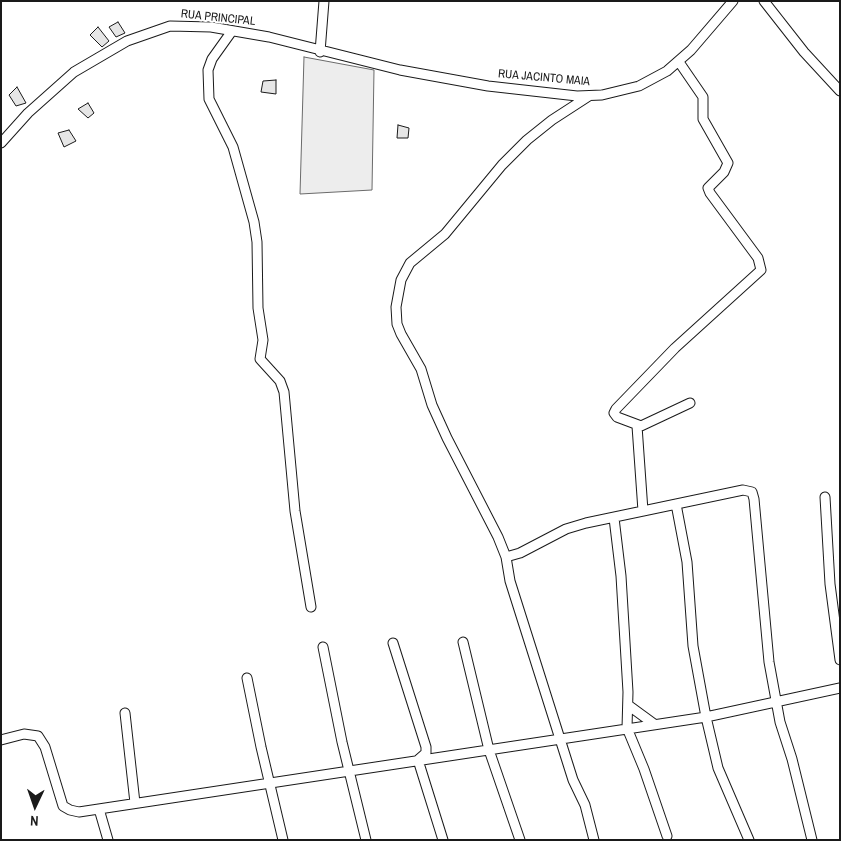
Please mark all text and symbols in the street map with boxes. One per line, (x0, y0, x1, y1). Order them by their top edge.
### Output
street label: RUA PRINCIPAL (180, 7, 256, 29)
street label: RUA JACINTO MAIA (497, 67, 591, 89)
north arrow (10, 781, 60, 831)
text: N (30, 812, 39, 830)

